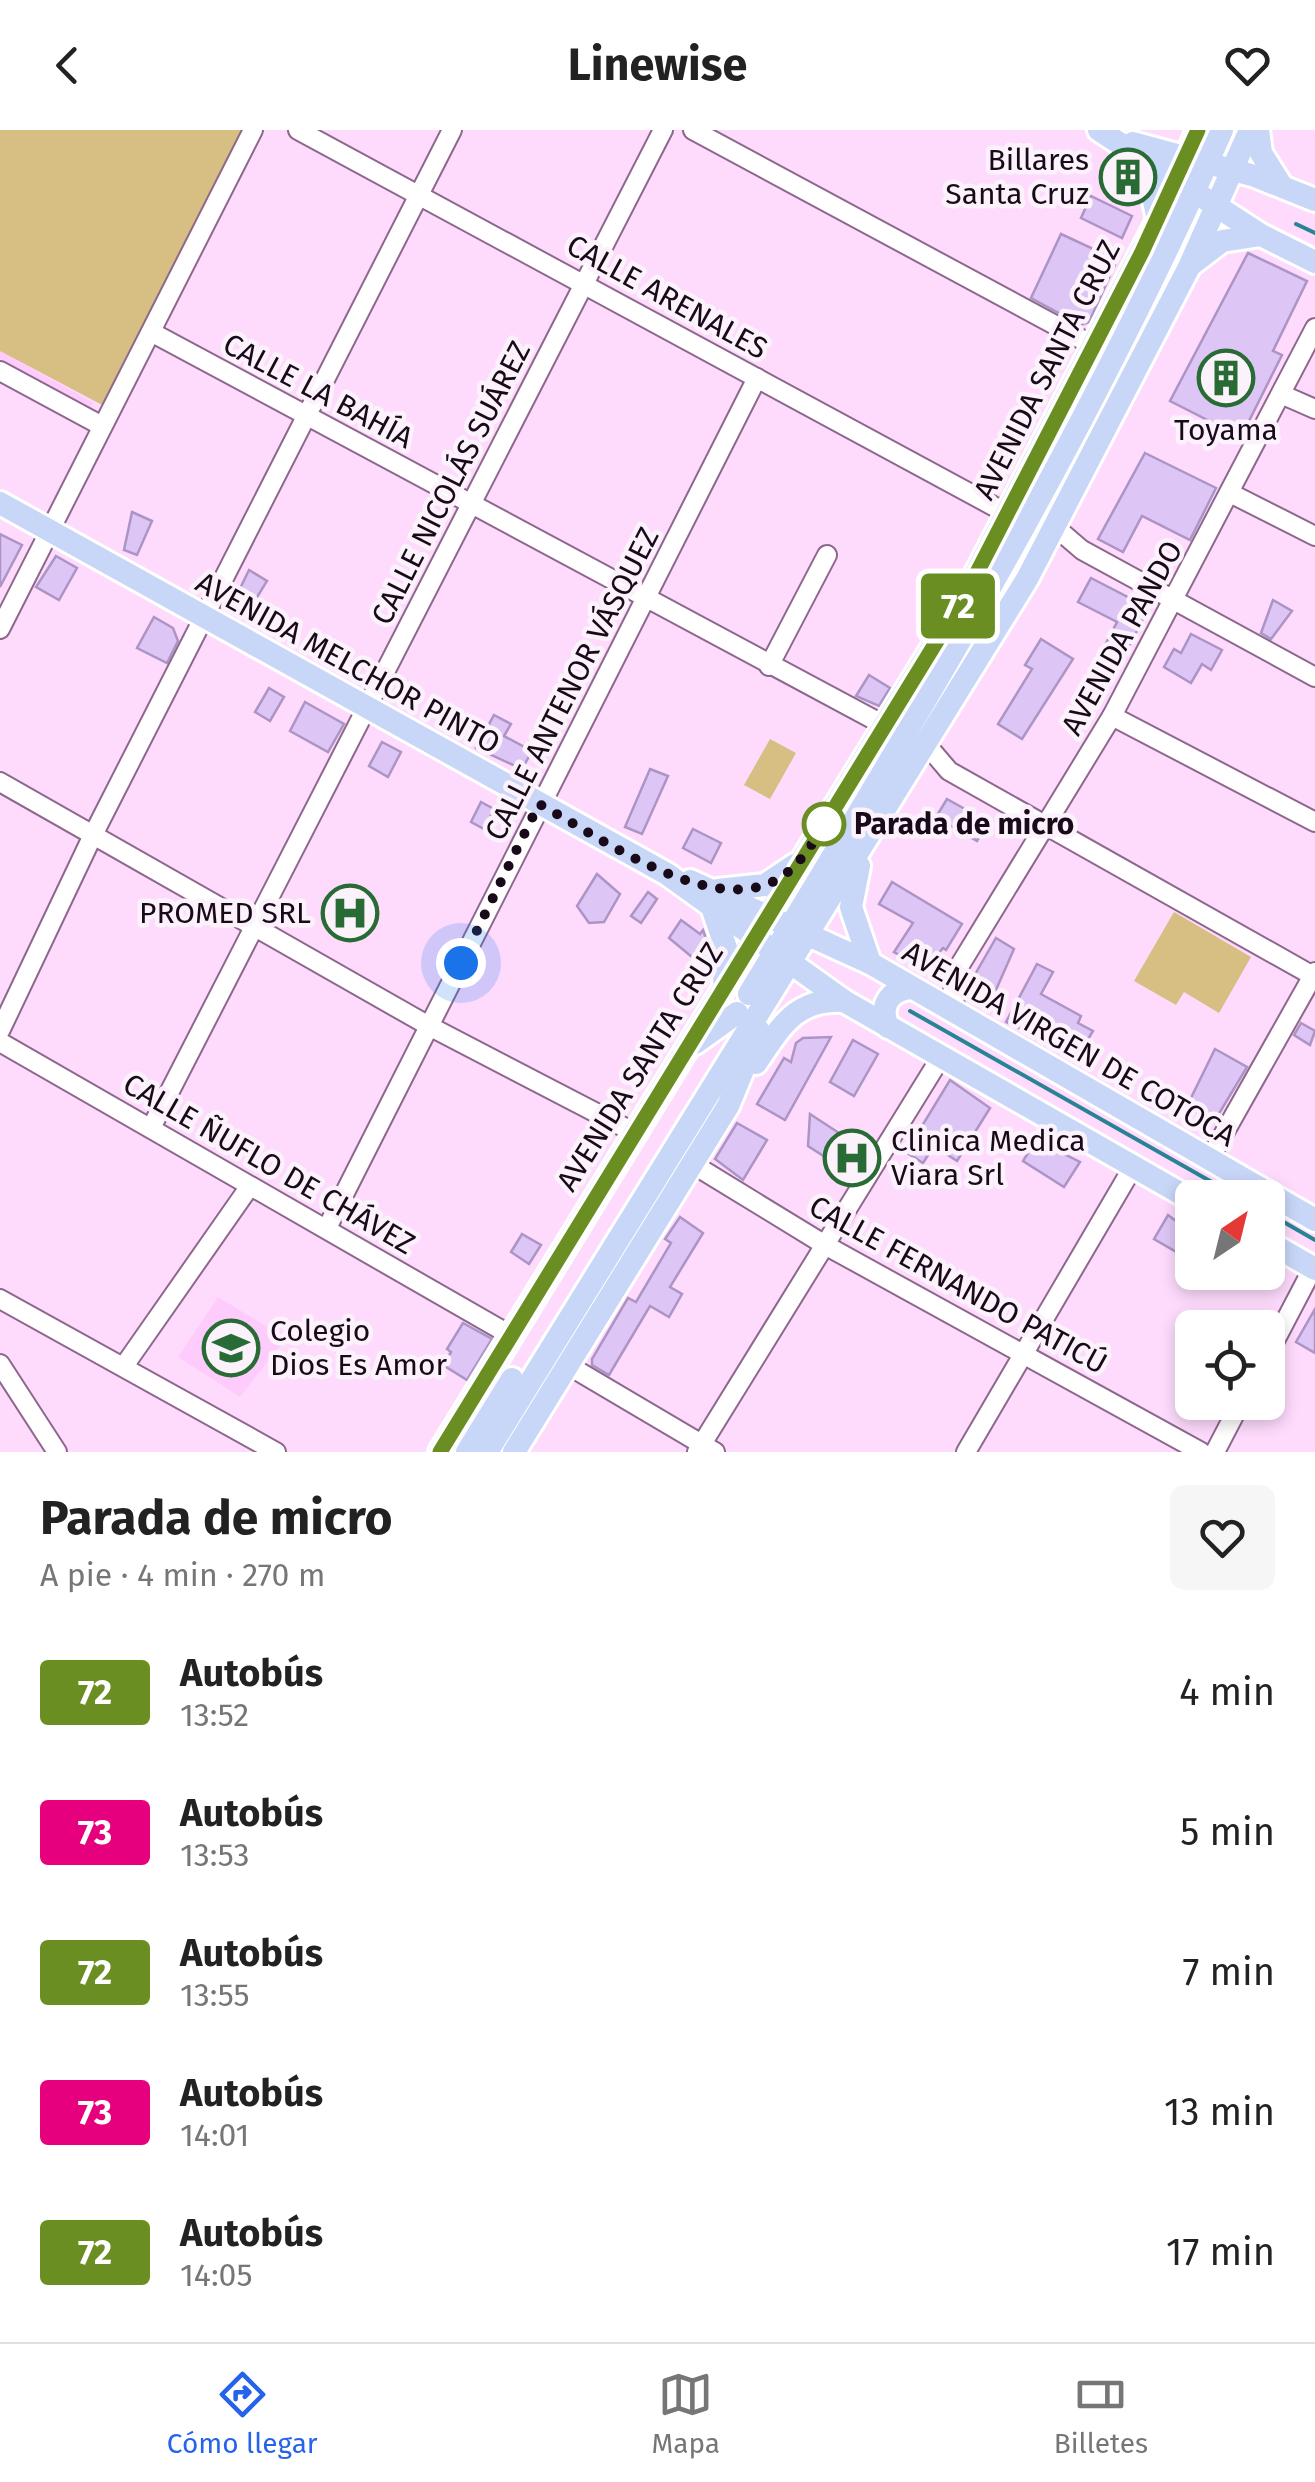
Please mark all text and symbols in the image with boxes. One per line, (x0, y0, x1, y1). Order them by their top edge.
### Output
icon: back (40, 38, 95, 93)
text: Linewise (568, 38, 747, 92)
icon: heart (1220, 38, 1275, 93)
place label: Billares Santa Cruz (945, 142, 1089, 212)
building icon: Billares Santa Cruz (1098, 147, 1158, 207)
street label: CALLE ARENALES (560, 227, 774, 367)
street label: AVENIDA SANTA CRUZ (966, 234, 1128, 506)
street label: CALLE LA BAHÍA (217, 326, 420, 456)
street label: CALLE NICOLÁS SUÁREZ (364, 335, 538, 631)
building icon: Toyama (1196, 348, 1256, 408)
place label: Toyama (1174, 412, 1278, 448)
street label: CALLE ANTENOR VÁSQUEZ (477, 522, 667, 846)
street label: AVENIDA PANDO (1054, 535, 1190, 741)
street label: AVENIDA MELCHOR PINTO (190, 564, 506, 762)
line badge: 72 (913, 574, 1003, 638)
text: 72 (941, 585, 975, 627)
marker: Parada de micro (803, 803, 845, 845)
place label: Parada de micro (854, 806, 1074, 842)
hospital icon: PROMED SRL (320, 883, 380, 943)
place label: PROMED SRL (139, 895, 311, 931)
street label: AVENIDA VIRGEN DE COTOCA (896, 934, 1242, 1155)
street label: AVENIDA SANTA CRUZ (549, 936, 731, 1198)
your location (436, 938, 486, 988)
street label: CALLE ÑUFLO DE CHÁVEZ (117, 1066, 421, 1262)
place label: Clinica Medica Viara Srl (891, 1123, 1086, 1193)
hospital icon: Clinica Medica Viara Srl (822, 1128, 882, 1188)
north arrow (1175, 1180, 1285, 1290)
map controls (1175, 1180, 1285, 1420)
street label: CALLE FERNANDO PATICÚ (803, 1188, 1113, 1382)
button: locate (1175, 1310, 1285, 1420)
place label: Colegio Dios Es Amor (270, 1313, 448, 1383)
school or university icon: Colegio Dios Es Amor (201, 1318, 261, 1378)
button: heart (1170, 1485, 1275, 1590)
text: Parada de micro (40, 1489, 393, 1547)
text: A pie · 4 min · 270 m (40, 1556, 325, 1594)
text: Autobús (180, 1650, 323, 1696)
text: 4 min (1179, 1669, 1275, 1715)
text: 72 (78, 1671, 112, 1713)
text: 13:52 (180, 1696, 249, 1734)
text: Autobús (180, 1790, 323, 1836)
text: 5 min (1180, 1809, 1275, 1855)
text: 73 (78, 1811, 112, 1853)
text: 13:53 (180, 1836, 249, 1874)
text: Autobús (180, 1930, 323, 1976)
text: 7 min (1183, 1949, 1275, 1995)
text: 72 (78, 1951, 112, 1993)
text: 13:55 (180, 1976, 250, 2014)
text: Autobús (180, 2070, 323, 2116)
text: 13 min (1164, 2089, 1275, 2135)
text: 73 (78, 2091, 112, 2133)
text: 14:01 (180, 2116, 249, 2154)
text: Autobús (180, 2210, 323, 2256)
text: 17 min (1166, 2229, 1275, 2275)
text: 72 (78, 2231, 112, 2273)
text: 14:05 (180, 2256, 252, 2294)
tab: Cómo llegar (167, 2367, 318, 2460)
tab: Mapa (651, 2367, 720, 2460)
tab: Billetes (1054, 2367, 1148, 2460)

